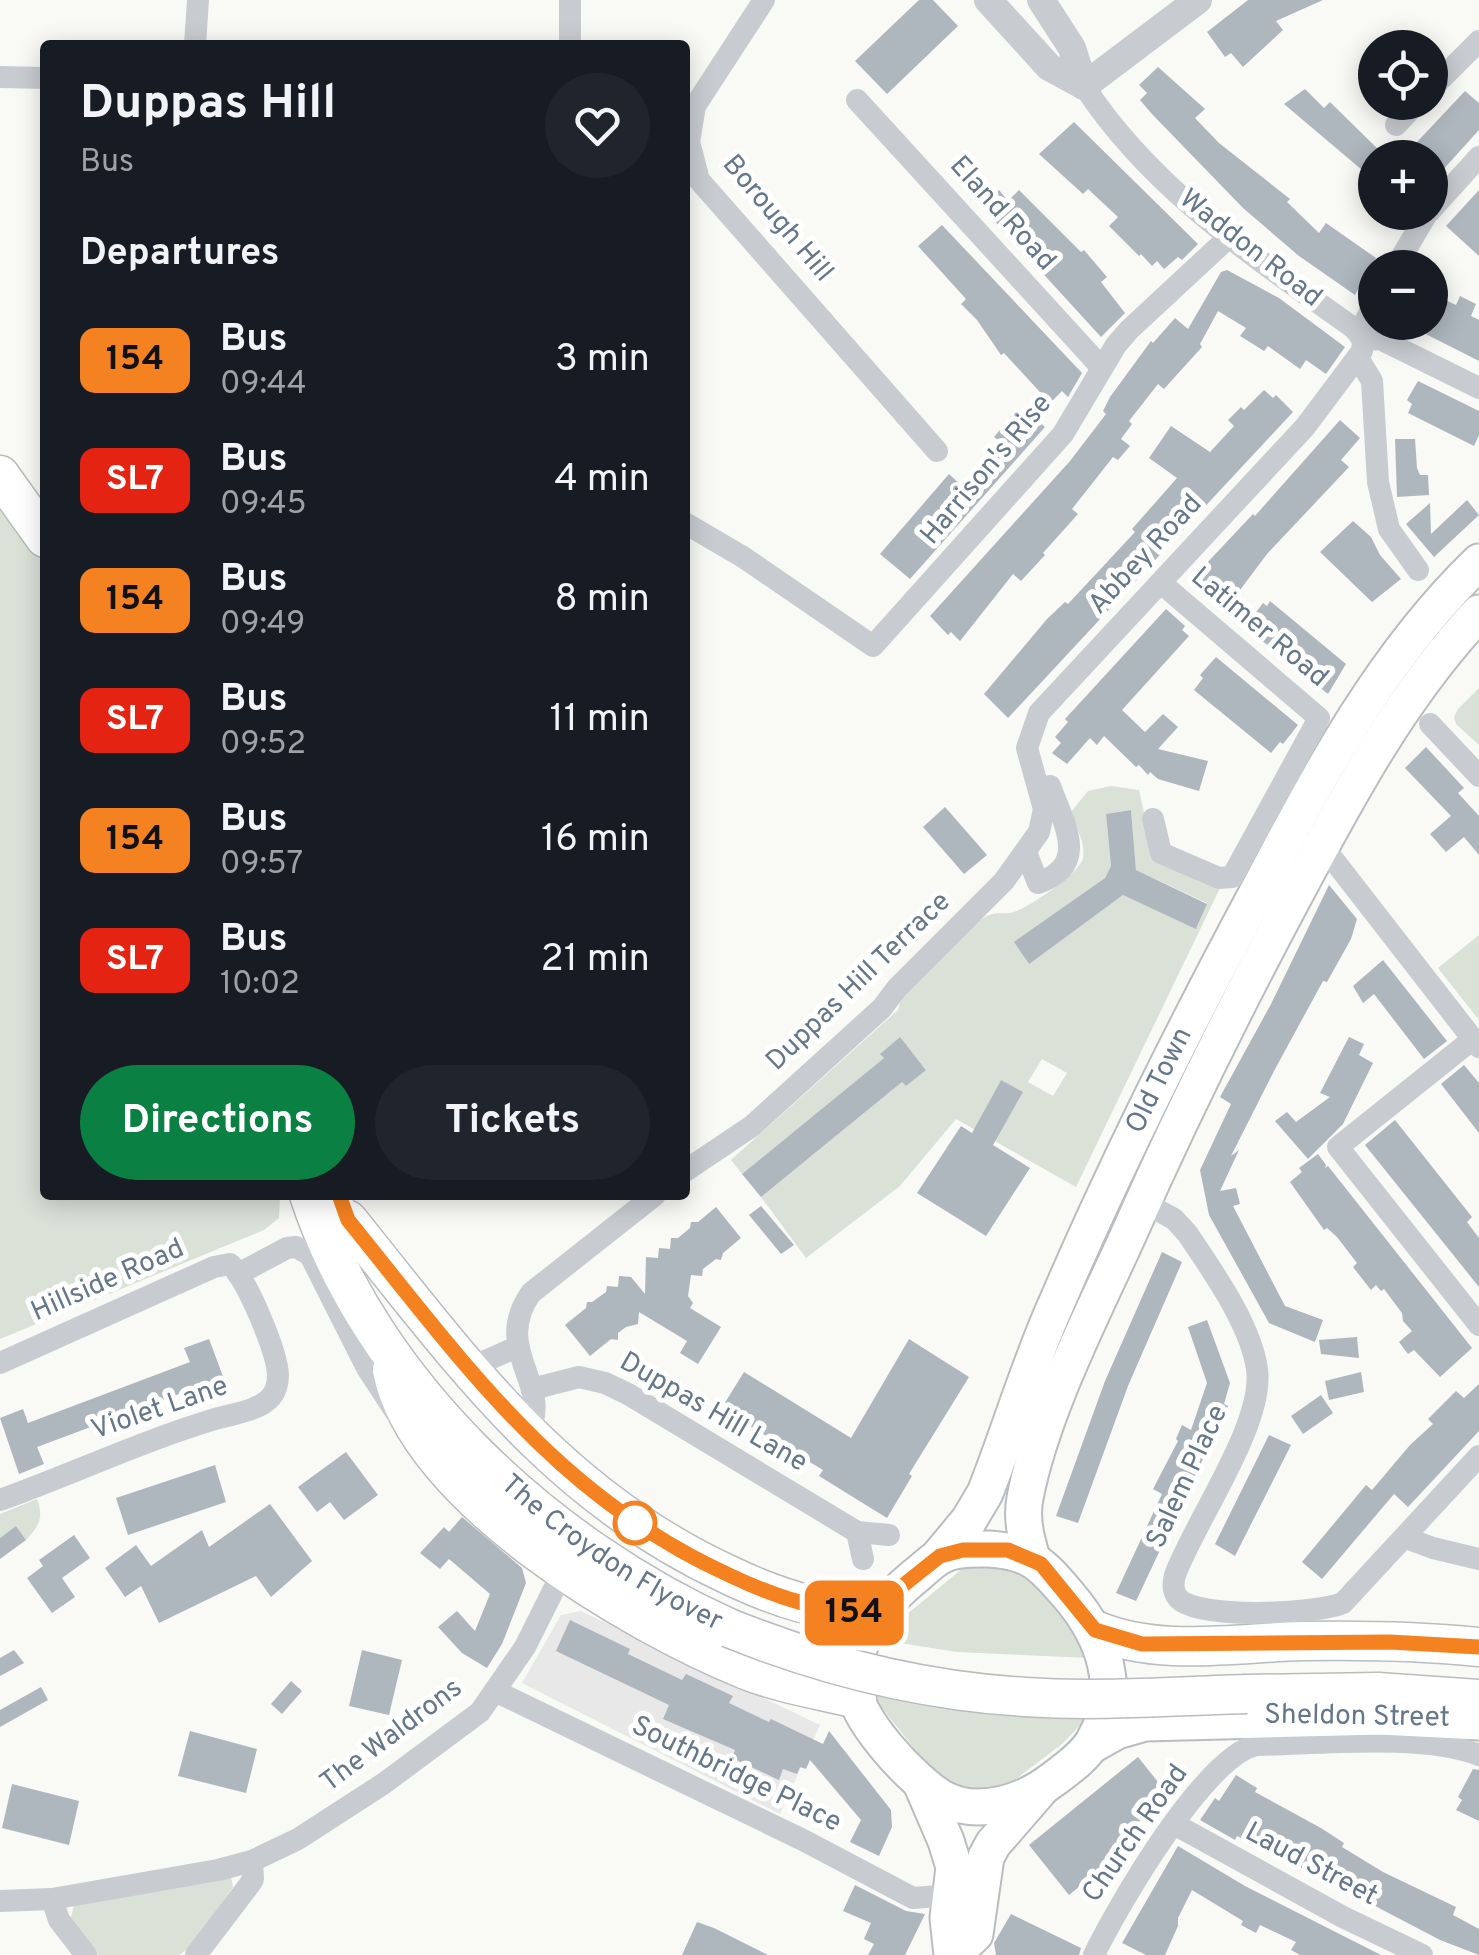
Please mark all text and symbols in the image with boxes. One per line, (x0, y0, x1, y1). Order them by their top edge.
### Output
map controls (1358, 30, 1448, 340)
button: locate (1358, 30, 1448, 120)
button: heart (545, 73, 650, 178)
text: Duppas Hill (80, 75, 336, 135)
button: + (1358, 140, 1448, 230)
text: Bus (80, 143, 134, 183)
street label: Borough Hill (713, 148, 841, 290)
street label: Eland Road (941, 149, 1063, 279)
street label: Waddon Road (1171, 182, 1329, 316)
text: Departures (80, 230, 280, 279)
button: − (1358, 250, 1448, 340)
text: Bus (220, 316, 287, 365)
text: 3 min (555, 336, 650, 385)
text: 154 (106, 338, 164, 382)
text: 09:44 (220, 365, 307, 405)
street label: Harrison's Rise (913, 387, 1061, 553)
text: Bus (220, 436, 287, 485)
text: 4 min (554, 456, 650, 505)
text: SL7 (106, 458, 164, 502)
text: 09:45 (220, 485, 307, 525)
street label: Abbey Road (1081, 487, 1211, 623)
text: Bus (220, 556, 287, 605)
street label: Latimer Road (1183, 560, 1335, 696)
text: 8 min (555, 576, 650, 625)
text: 154 (106, 578, 164, 622)
text: 09:49 (220, 605, 305, 645)
text: Bus (220, 676, 287, 725)
text: 11 min (549, 696, 650, 745)
text: SL7 (106, 698, 164, 742)
text: 09:52 (220, 725, 306, 765)
text: Bus (220, 796, 287, 845)
text: 16 min (541, 816, 650, 865)
text: 154 (106, 818, 164, 862)
text: 09:57 (220, 845, 303, 885)
street label: Duppas Hill Terrace (759, 885, 959, 1079)
text: Bus (220, 916, 287, 965)
text: 21 min (540, 936, 650, 985)
text: SL7 (106, 938, 164, 982)
text: 10:02 (220, 965, 300, 1005)
street label: Old Town (1118, 1022, 1201, 1140)
button: Directions (80, 1065, 355, 1180)
button: Tickets (375, 1065, 650, 1180)
street label: Hillside Road (26, 1231, 190, 1331)
street label: Duppas Hill Lane (612, 1345, 814, 1481)
street label: Violet Lane (87, 1369, 233, 1449)
street label: Salem Place (1139, 1400, 1237, 1554)
street label: The Croydon Flyover (492, 1467, 728, 1640)
unlabelled marker (614, 1502, 656, 1544)
line badge: 154 (796, 1580, 912, 1646)
text: 154 (825, 1591, 883, 1635)
street label: The Waldrons (314, 1671, 470, 1801)
street label: Sheldon Street (1264, 1697, 1450, 1737)
street label: Southbridge Place (625, 1709, 847, 1841)
street label: Church Road (1075, 1758, 1197, 1910)
street label: Laud Street (1238, 1815, 1384, 1915)

